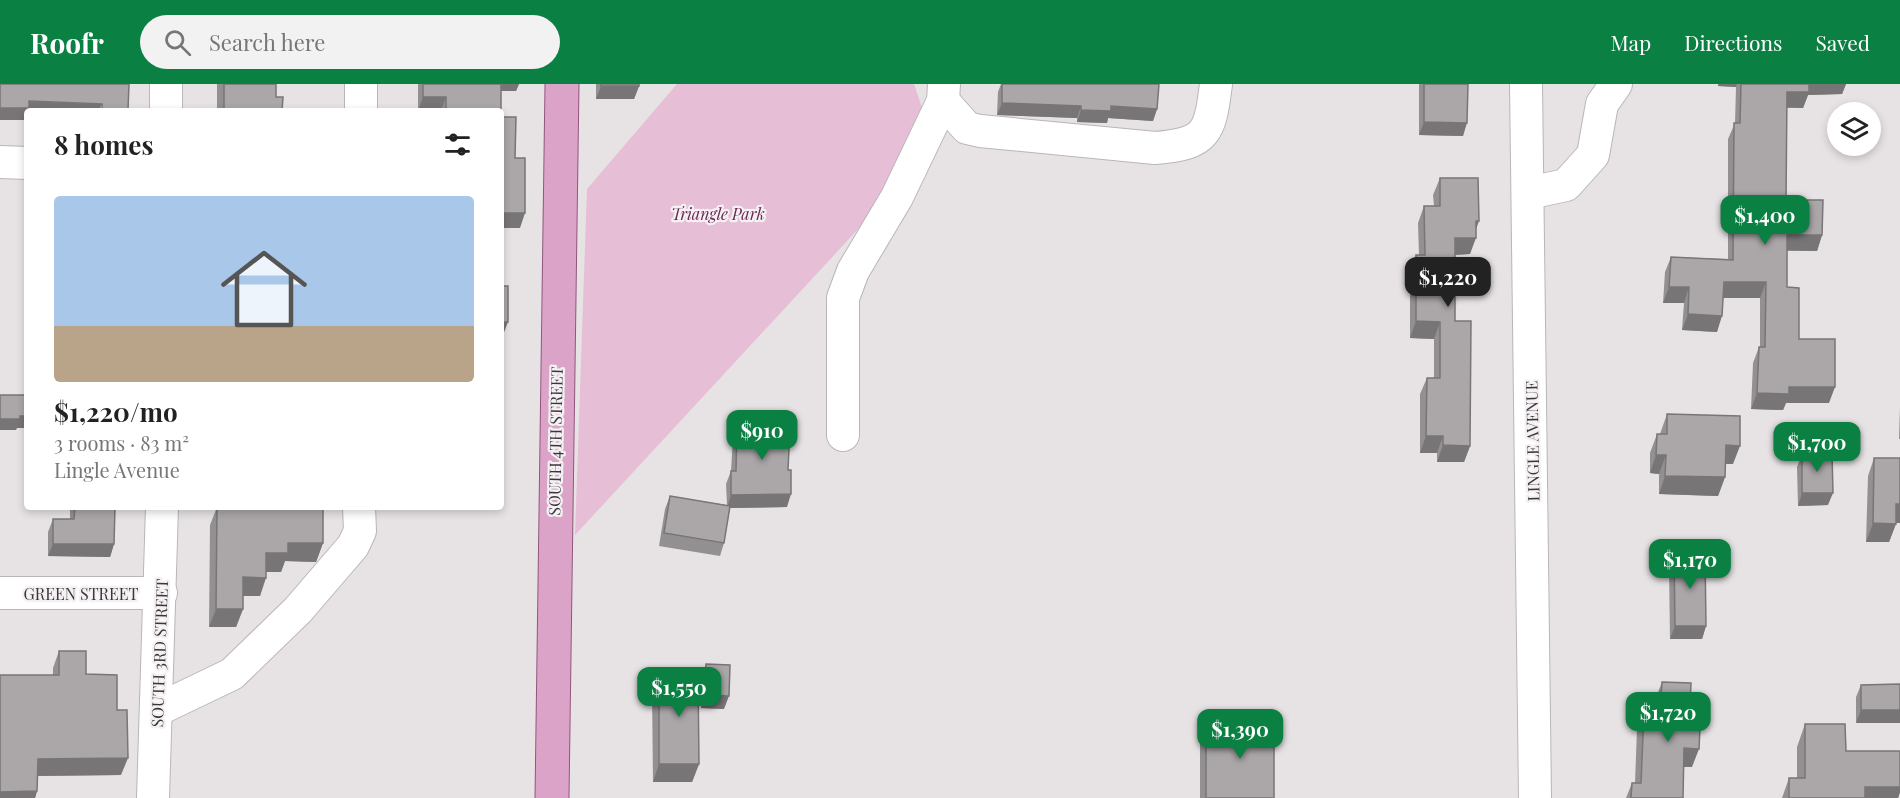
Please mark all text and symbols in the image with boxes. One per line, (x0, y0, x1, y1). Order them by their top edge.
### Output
search box (140, 15, 560, 69)
text: Roofr (30, 24, 104, 61)
icon: search (161, 26, 194, 59)
text: Search here (209, 27, 325, 57)
text: Map (1610, 28, 1651, 56)
text: Directions (1684, 28, 1782, 56)
text: Saved (1815, 28, 1870, 56)
map controls (1827, 102, 1881, 156)
button: layers (1827, 102, 1881, 156)
text: 8 homes (54, 127, 153, 162)
icon: filters (441, 128, 474, 161)
pin: $1,400 (1716, 195, 1814, 246)
text: $1,400 (1735, 201, 1795, 228)
park label: Triangle Park (671, 203, 765, 224)
icon: home (210, 235, 318, 343)
pin: $1,220 (1399, 257, 1497, 308)
text: $1,220 (1419, 263, 1477, 290)
street label: SOUTH 4TH STREET (543, 366, 567, 516)
street label: LINGLE AVENUE (1520, 380, 1544, 502)
text: $1,220/mo (54, 394, 178, 429)
pin: $910 (726, 410, 798, 461)
text: $910 (740, 416, 784, 443)
pin: $1,700 (1768, 422, 1866, 473)
text: $1,700 (1787, 428, 1847, 455)
text: 3 rooms · 83 m² (54, 429, 189, 456)
text: Lingle Avenue (54, 456, 180, 483)
pin: $1,170 (1641, 539, 1739, 590)
text: $1,170 (1663, 545, 1717, 572)
street label: SOUTH 3RD STREET (146, 578, 172, 728)
street label: GREEN STREET (24, 583, 138, 604)
pin: $1,550 (630, 667, 728, 718)
text: $1,550 (651, 673, 707, 700)
pin: $1,720 (1619, 692, 1717, 743)
text: $1,720 (1640, 698, 1696, 725)
pin: $1,390 (1191, 709, 1289, 760)
text: $1,390 (1211, 715, 1269, 742)

